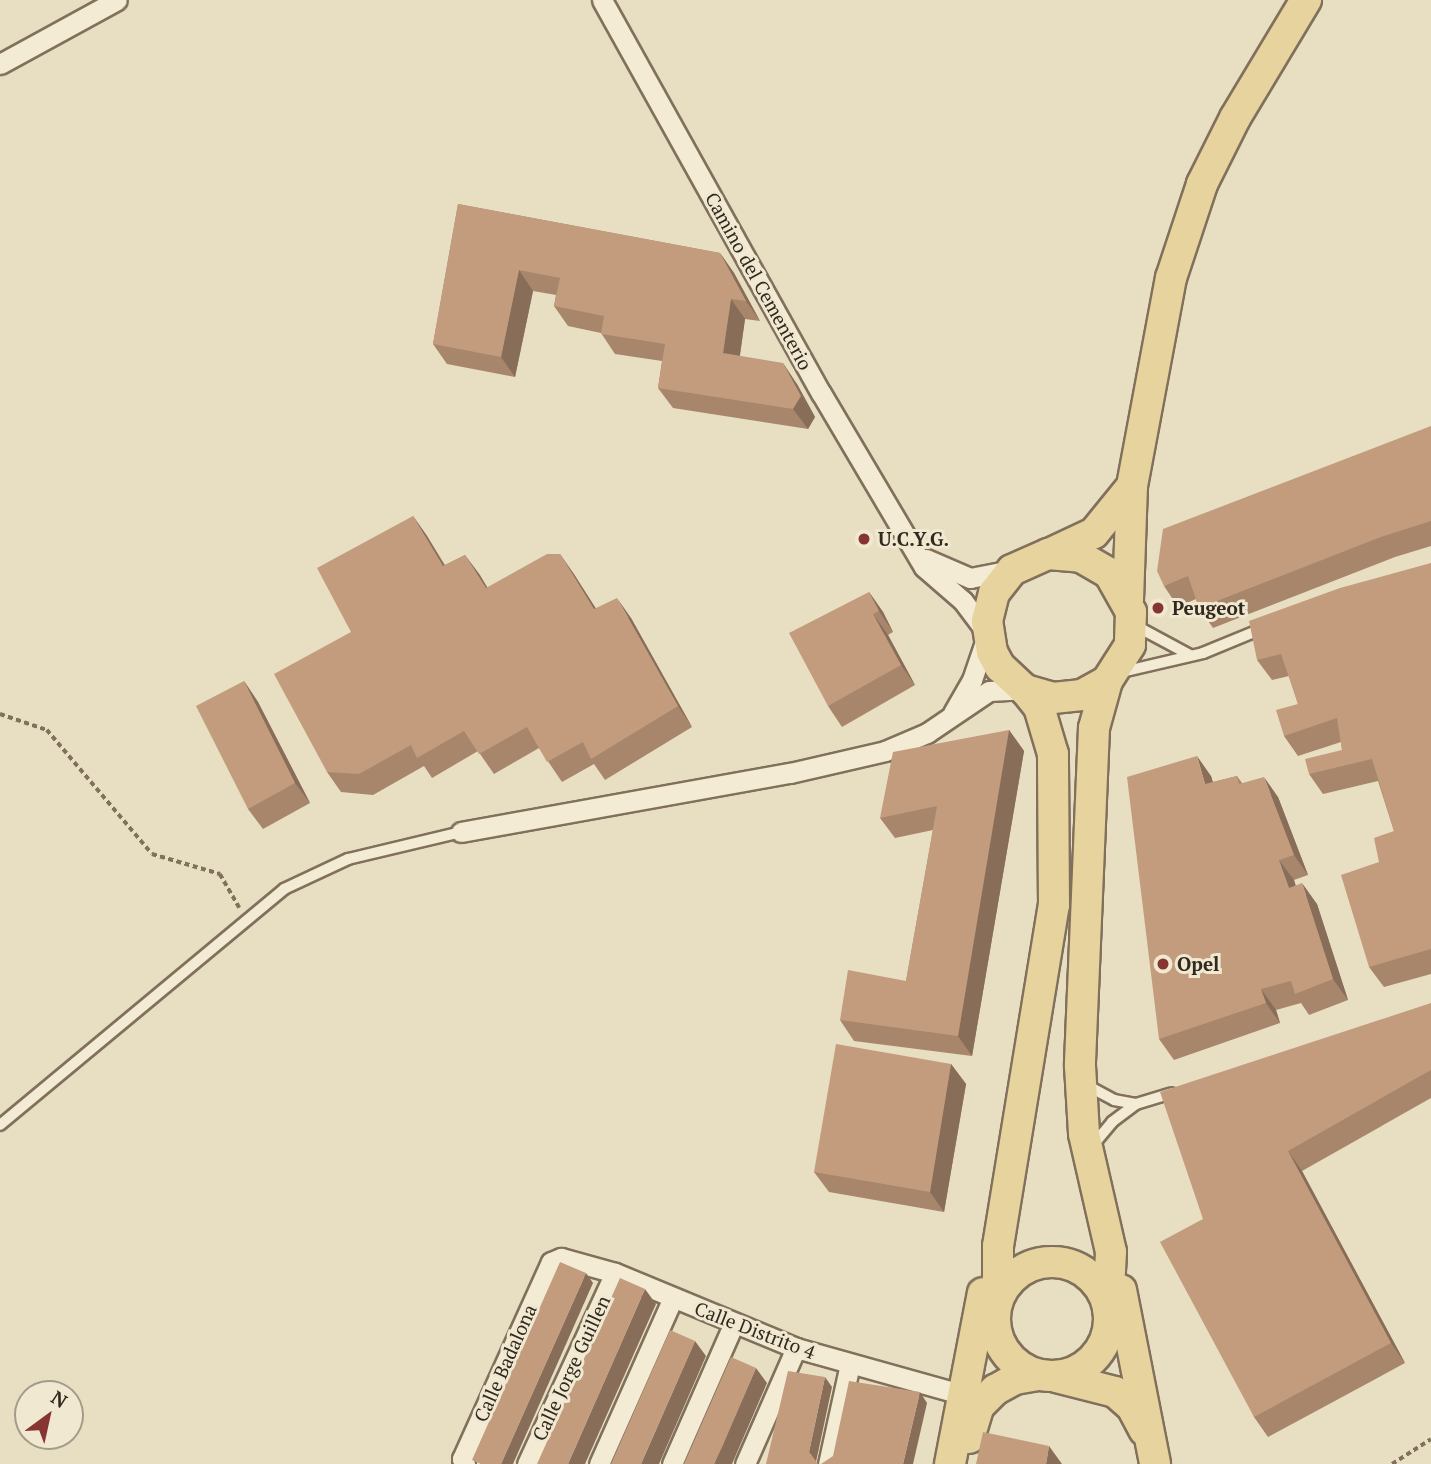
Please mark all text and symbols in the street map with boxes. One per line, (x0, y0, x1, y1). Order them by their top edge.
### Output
street label: Camino del Cementerio (701, 188, 817, 374)
place label: U.C.Y.G. (878, 528, 949, 550)
marker: U.C.Y.G. (856, 531, 872, 547)
place label: Peugeot (1172, 597, 1245, 619)
marker: Peugeot (1150, 600, 1166, 616)
place label: Opel (1177, 953, 1219, 975)
marker: Opel (1155, 956, 1171, 972)
street label: Calle Jorge Guillen (527, 1292, 615, 1444)
street label: Calle Distrito 4 (692, 1297, 818, 1363)
street label: Calle Badalona (469, 1301, 541, 1425)
north arrow (14, 1380, 84, 1450)
text: N (47, 1384, 72, 1413)

